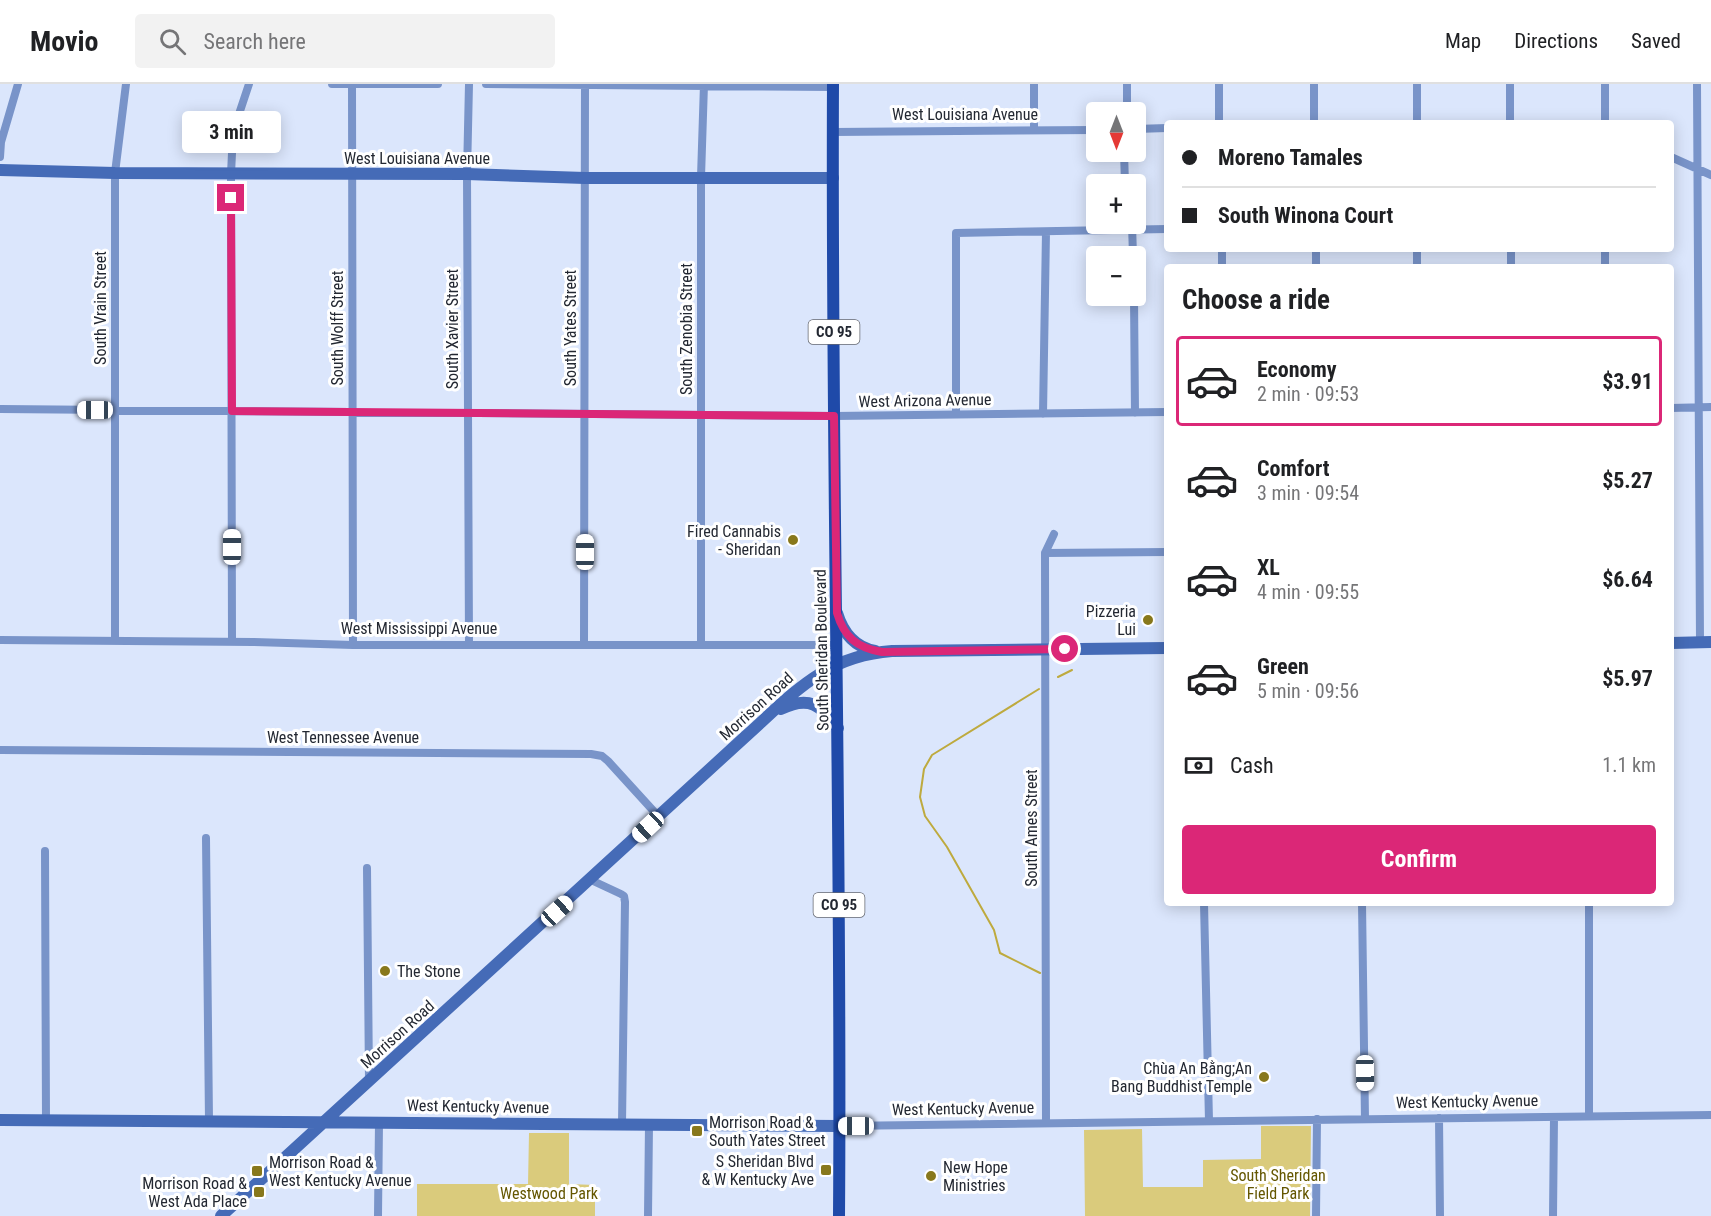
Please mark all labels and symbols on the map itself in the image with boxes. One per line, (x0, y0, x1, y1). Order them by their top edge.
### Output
north arrow (1086, 102, 1146, 162)
street label: West Louisiana Avenue (892, 105, 1038, 124)
callout: 3 min (182, 111, 280, 153)
street label: West Louisiana Avenue (344, 149, 490, 168)
route end (217, 184, 244, 211)
street label: South Vrain Street (91, 251, 110, 365)
street label: South Zenobia Street (677, 263, 696, 395)
street label: South Xavier Street (443, 268, 462, 389)
street label: South Wolff Street (328, 270, 347, 386)
street label: South Yates Street (561, 270, 580, 386)
road number: CO 95 (808, 320, 860, 344)
street label: West Arizona Avenue (858, 390, 992, 411)
car (77, 401, 113, 419)
place label: Fired Cannabis - Sheridan (687, 522, 781, 559)
car (223, 529, 241, 565)
marker: Fired Cannabis - Sheridan (786, 533, 800, 547)
car (576, 534, 594, 570)
street label: South Sheridan Boulevard (811, 569, 832, 731)
place label: Pizzeria Lui (1086, 602, 1136, 639)
marker: Pizzeria Lui (1141, 613, 1155, 627)
street label: West Mississippi Avenue (341, 619, 497, 638)
route start (1051, 635, 1078, 662)
street label: Morrison Road (716, 668, 797, 744)
street label: West Tennessee Avenue (267, 728, 419, 747)
street label: South Ames Street (1022, 769, 1041, 887)
car (629, 808, 667, 846)
car (538, 892, 576, 930)
road number: CO 95 (814, 893, 864, 917)
place label: The Stone (397, 962, 460, 981)
marker: The Stone (378, 964, 392, 978)
street label: Morrison Road (357, 996, 438, 1072)
car (1356, 1055, 1374, 1091)
place label: Chùa An Bằng;An Bang Buddhist Temple (1111, 1059, 1252, 1096)
marker: Chùa An Bằng;An Bang Buddhist Temple (1257, 1070, 1271, 1084)
street label: West Kentucky Avenue (1396, 1091, 1538, 1112)
street label: West Kentucky Avenue (407, 1096, 549, 1117)
street label: West Kentucky Avenue (892, 1098, 1034, 1119)
place label: Morrison Road & South Yates Street (709, 1113, 826, 1150)
car (838, 1117, 874, 1135)
marker: Morrison Road & South Yates Street (690, 1124, 704, 1138)
place label: S Sheridan Blvd & W Kentucky Ave (702, 1152, 814, 1189)
place label: Morrison Road & West Kentucky Avenue (269, 1153, 411, 1190)
place label: New Hope Ministries (943, 1158, 1008, 1195)
marker: S Sheridan Blvd & W Kentucky Ave (819, 1163, 833, 1177)
marker: Morrison Road & West Kentucky Avenue (250, 1164, 264, 1178)
park label: South Sheridan Field Park (1230, 1166, 1326, 1203)
marker: New Hope Ministries (924, 1169, 938, 1183)
place label: Morrison Road & West Ada Place (142, 1174, 247, 1211)
park label: Westwood Park (500, 1184, 599, 1203)
marker: Morrison Road & West Ada Place (252, 1185, 266, 1199)

